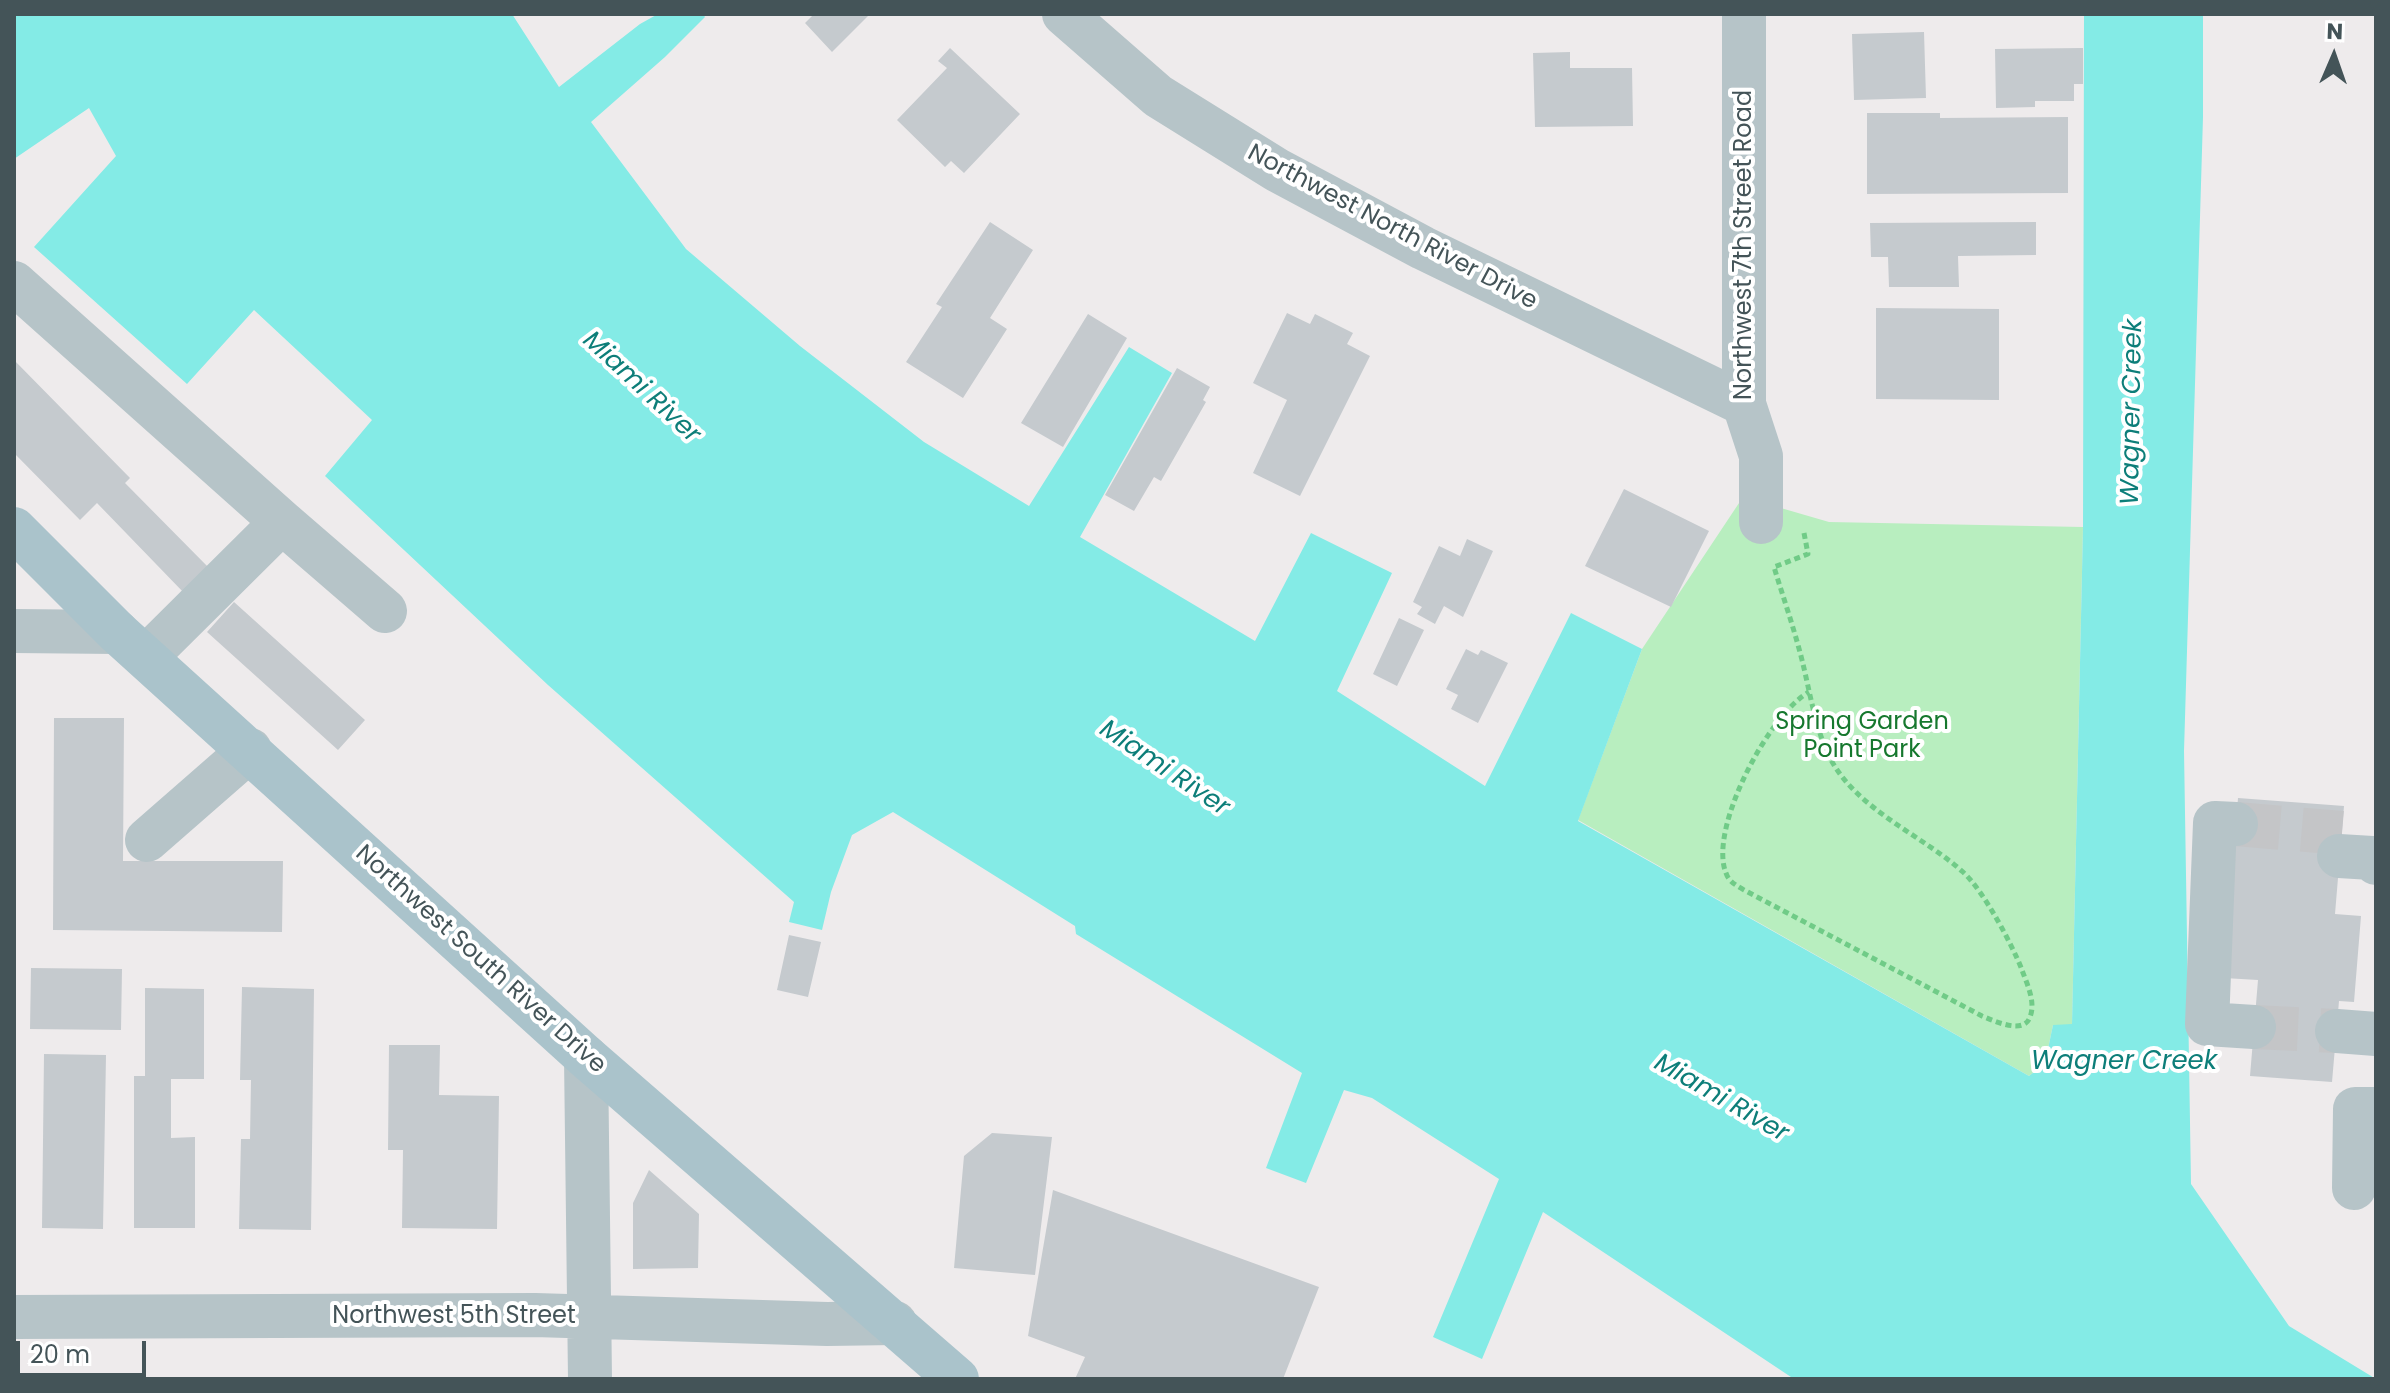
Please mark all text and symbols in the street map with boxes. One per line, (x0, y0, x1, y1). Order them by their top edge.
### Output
north arrow (2294, 16, 2374, 96)
text: N (2326, 16, 2344, 47)
street label: Northwest 7th Street Road (1731, 90, 1759, 400)
street label: Northwest North River Drive (1242, 139, 1542, 317)
water label: Wagner Creek (2116, 319, 2150, 505)
water label: Miami River (576, 325, 706, 451)
park label: Spring Garden Point Park (1775, 709, 1949, 765)
water label: Miami River (1093, 714, 1235, 824)
street label: Northwest South River Drive (349, 840, 611, 1080)
water label: Wagner Creek (2031, 1046, 2217, 1078)
water label: Miami River (1648, 1048, 1794, 1150)
street label: Northwest 5th Street (332, 1303, 576, 1331)
scale bar (20, 1325, 150, 1375)
text: 20 m (30, 1338, 90, 1371)

